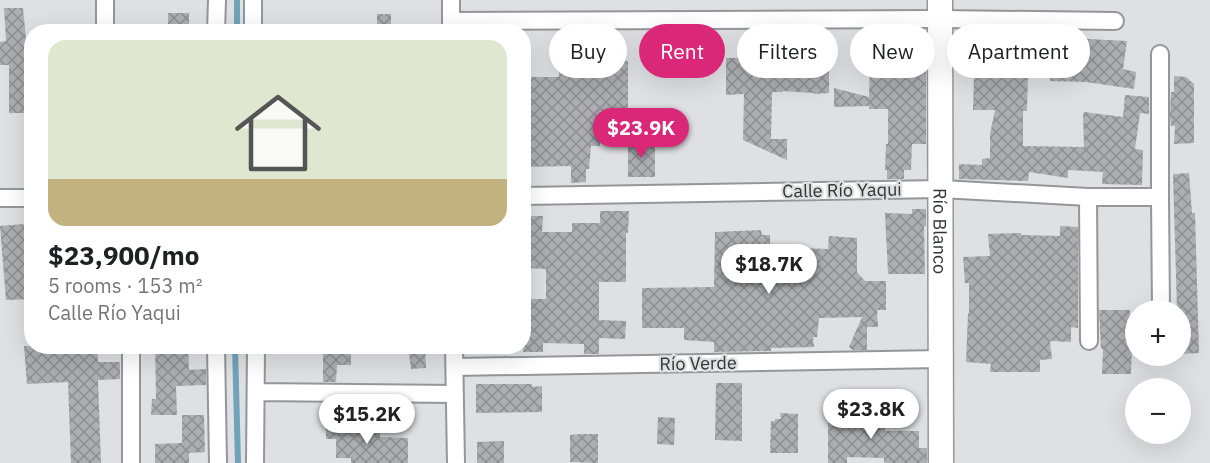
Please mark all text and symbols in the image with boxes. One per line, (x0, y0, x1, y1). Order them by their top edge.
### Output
chip: Buy (549, 24, 627, 78)
chip: Rent (639, 24, 725, 78)
chip: Filters (737, 24, 838, 78)
chip: New (850, 24, 935, 78)
chip: Apartment (947, 24, 1090, 78)
icon: home (224, 79, 332, 187)
pin: $23.9K (592, 108, 690, 159)
text: $23.9K (607, 114, 675, 141)
street label: Calle Río Yaqui (782, 177, 902, 203)
street label: Río Blanco (929, 188, 952, 274)
text: $23,900/mo (48, 238, 199, 272)
pin: $18.7K (720, 244, 818, 295)
text: $18.7K (735, 250, 803, 277)
text: 5 rooms · 153 m² (48, 272, 203, 299)
text: Calle Río Yaqui (48, 299, 181, 326)
map controls (1125, 300, 1191, 444)
button: + (1125, 300, 1191, 366)
street label: Río Verde (659, 351, 737, 375)
button: − (1125, 378, 1191, 444)
pin: $23.8K (822, 389, 920, 440)
pin: $15.2K (318, 394, 416, 445)
text: $23.8K (837, 395, 905, 422)
text: $15.2K (333, 400, 401, 427)

